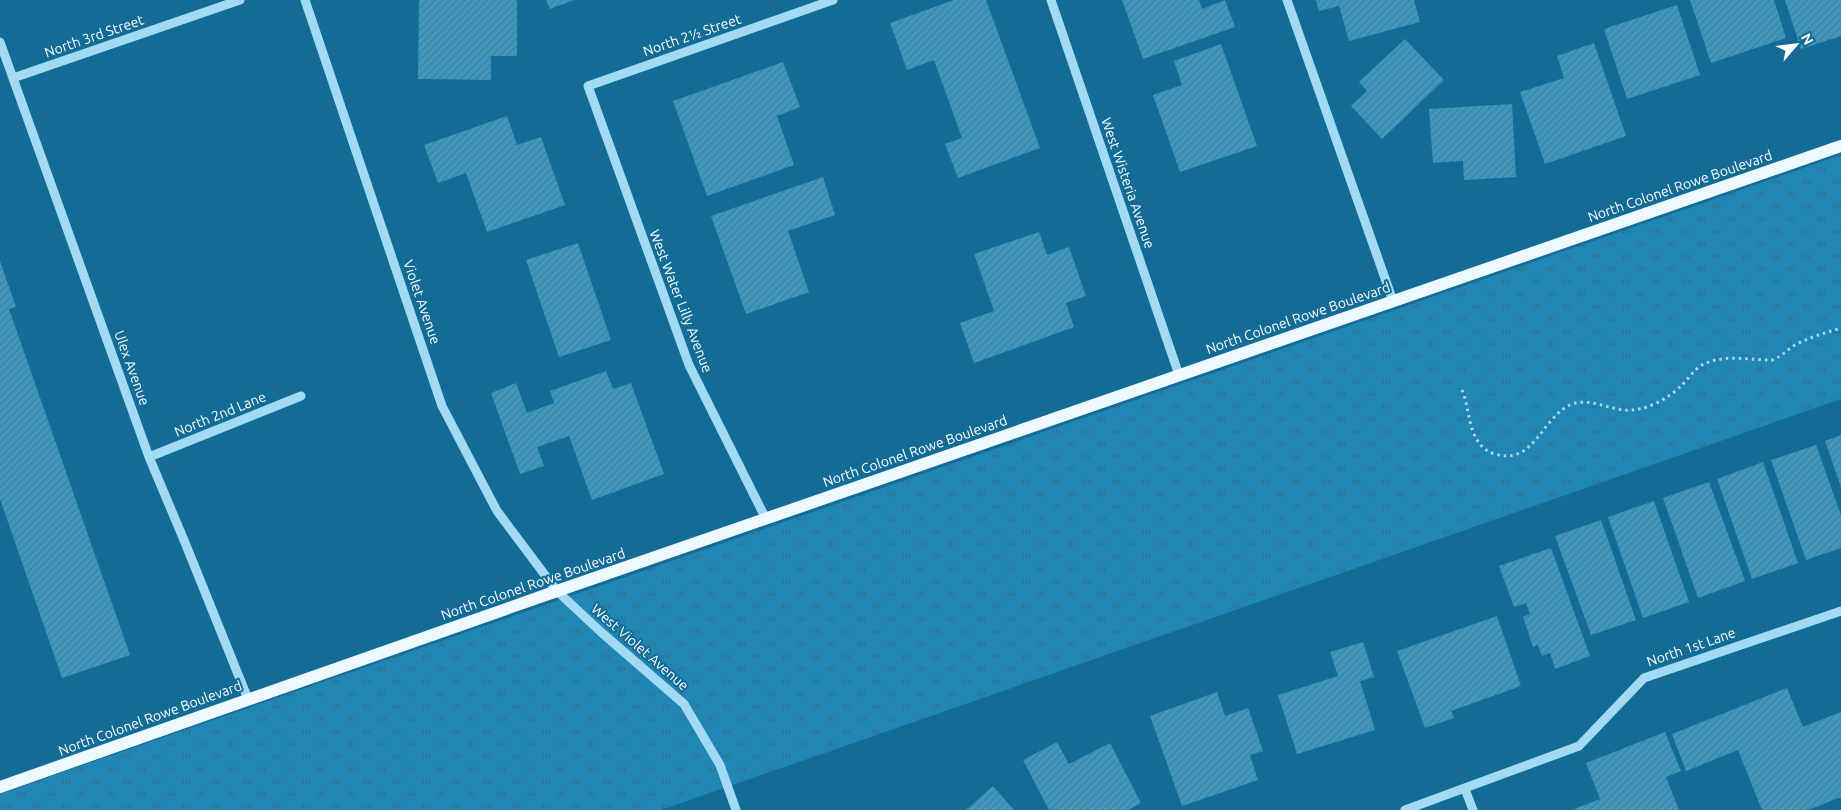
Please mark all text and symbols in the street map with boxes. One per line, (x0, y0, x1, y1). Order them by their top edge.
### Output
street label: North 3rd Street (42, 11, 146, 60)
street label: North 2½ Street (641, 11, 744, 59)
north arrow (1771, 20, 1821, 70)
text: N (1798, 31, 1817, 47)
street label: West Wisteria Avenue (1098, 115, 1158, 251)
street label: North Colonel Rowe Boulevard (1586, 147, 1774, 225)
street label: West Water Lilly Avenue (646, 227, 716, 375)
street label: Violet Avenue (400, 258, 444, 346)
street label: North Colonel Rowe Boulevard (1204, 279, 1392, 357)
street label: Ulex Avenue (111, 328, 153, 408)
street label: North 2nd Lane (172, 388, 268, 440)
street label: North Colonel Rowe Boulevard (821, 412, 1009, 490)
street label: North Colonel Rowe Boulevard (439, 545, 627, 623)
street label: West Violet Avenue (588, 600, 692, 694)
street label: North 1st Lane (1644, 624, 1738, 670)
street label: North Colonel Rowe Boulevard (56, 677, 244, 759)

